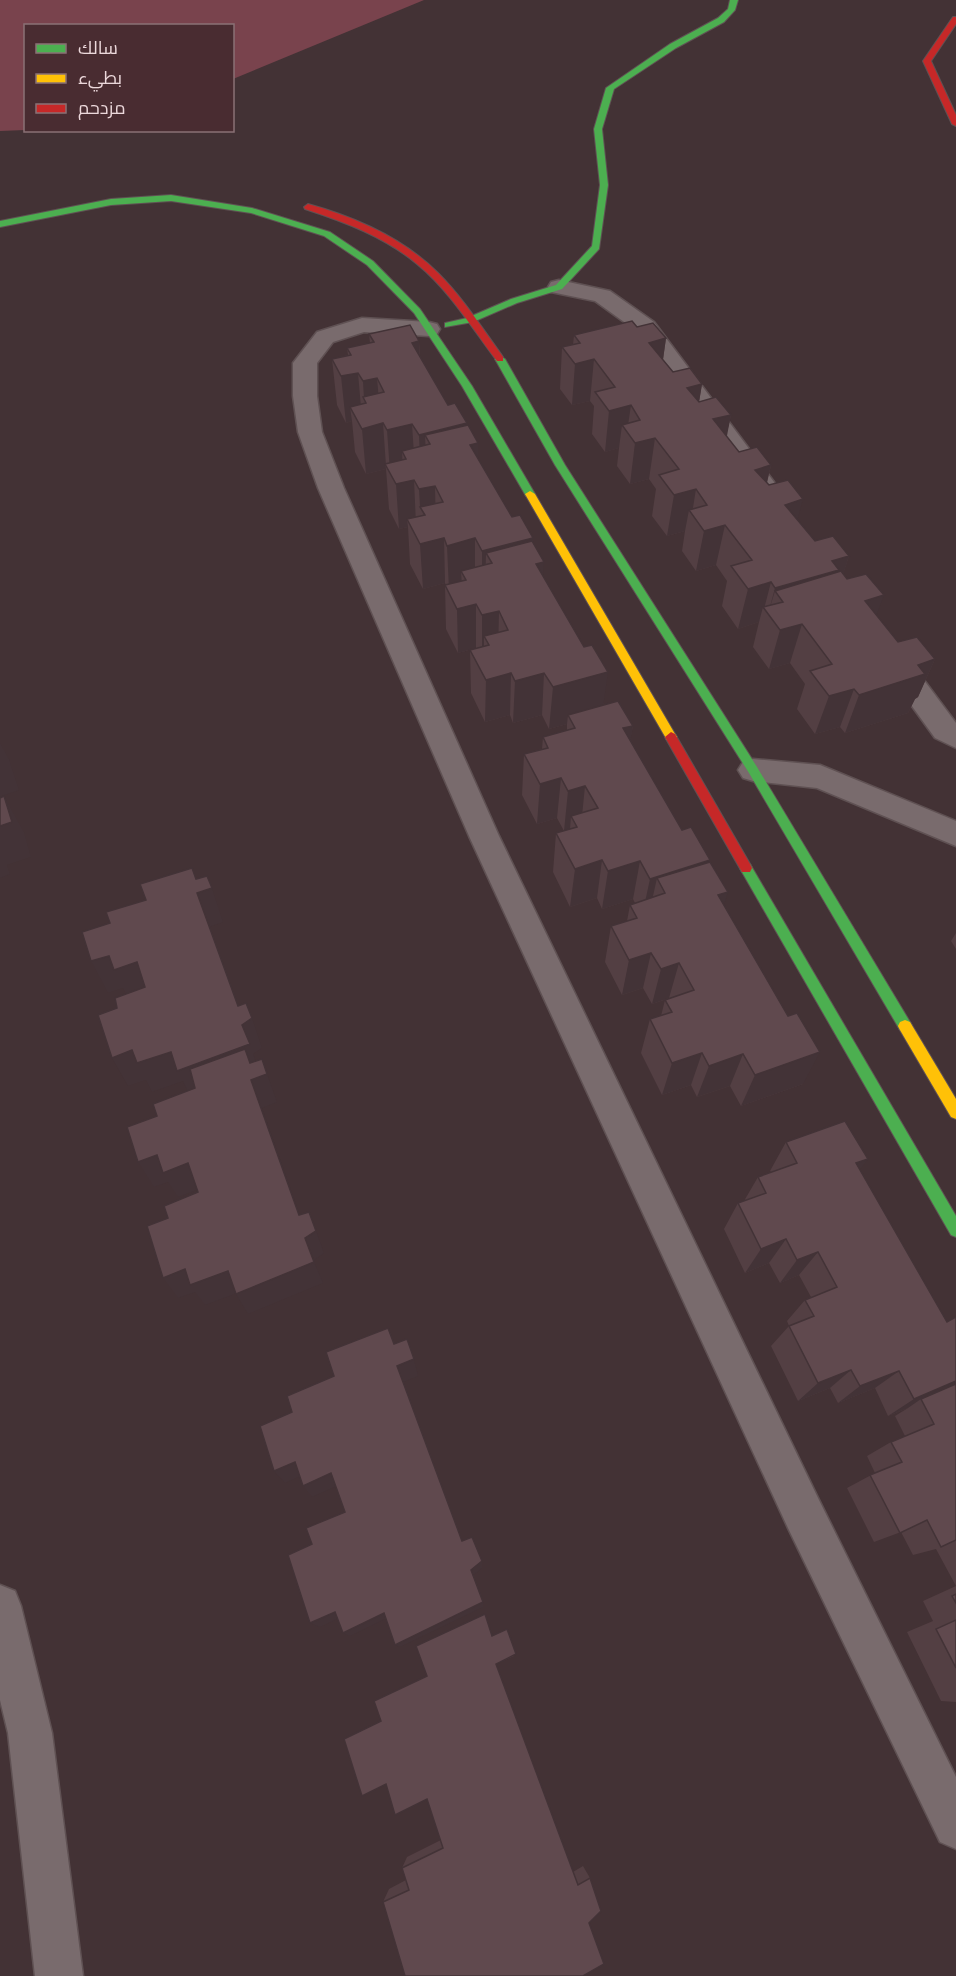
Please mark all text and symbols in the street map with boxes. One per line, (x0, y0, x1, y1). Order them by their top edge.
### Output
legend (24, 24, 234, 132)
text: سالك (78, 35, 118, 61)
text: بطيء (78, 65, 122, 92)
text: مزدحم (78, 95, 126, 121)

